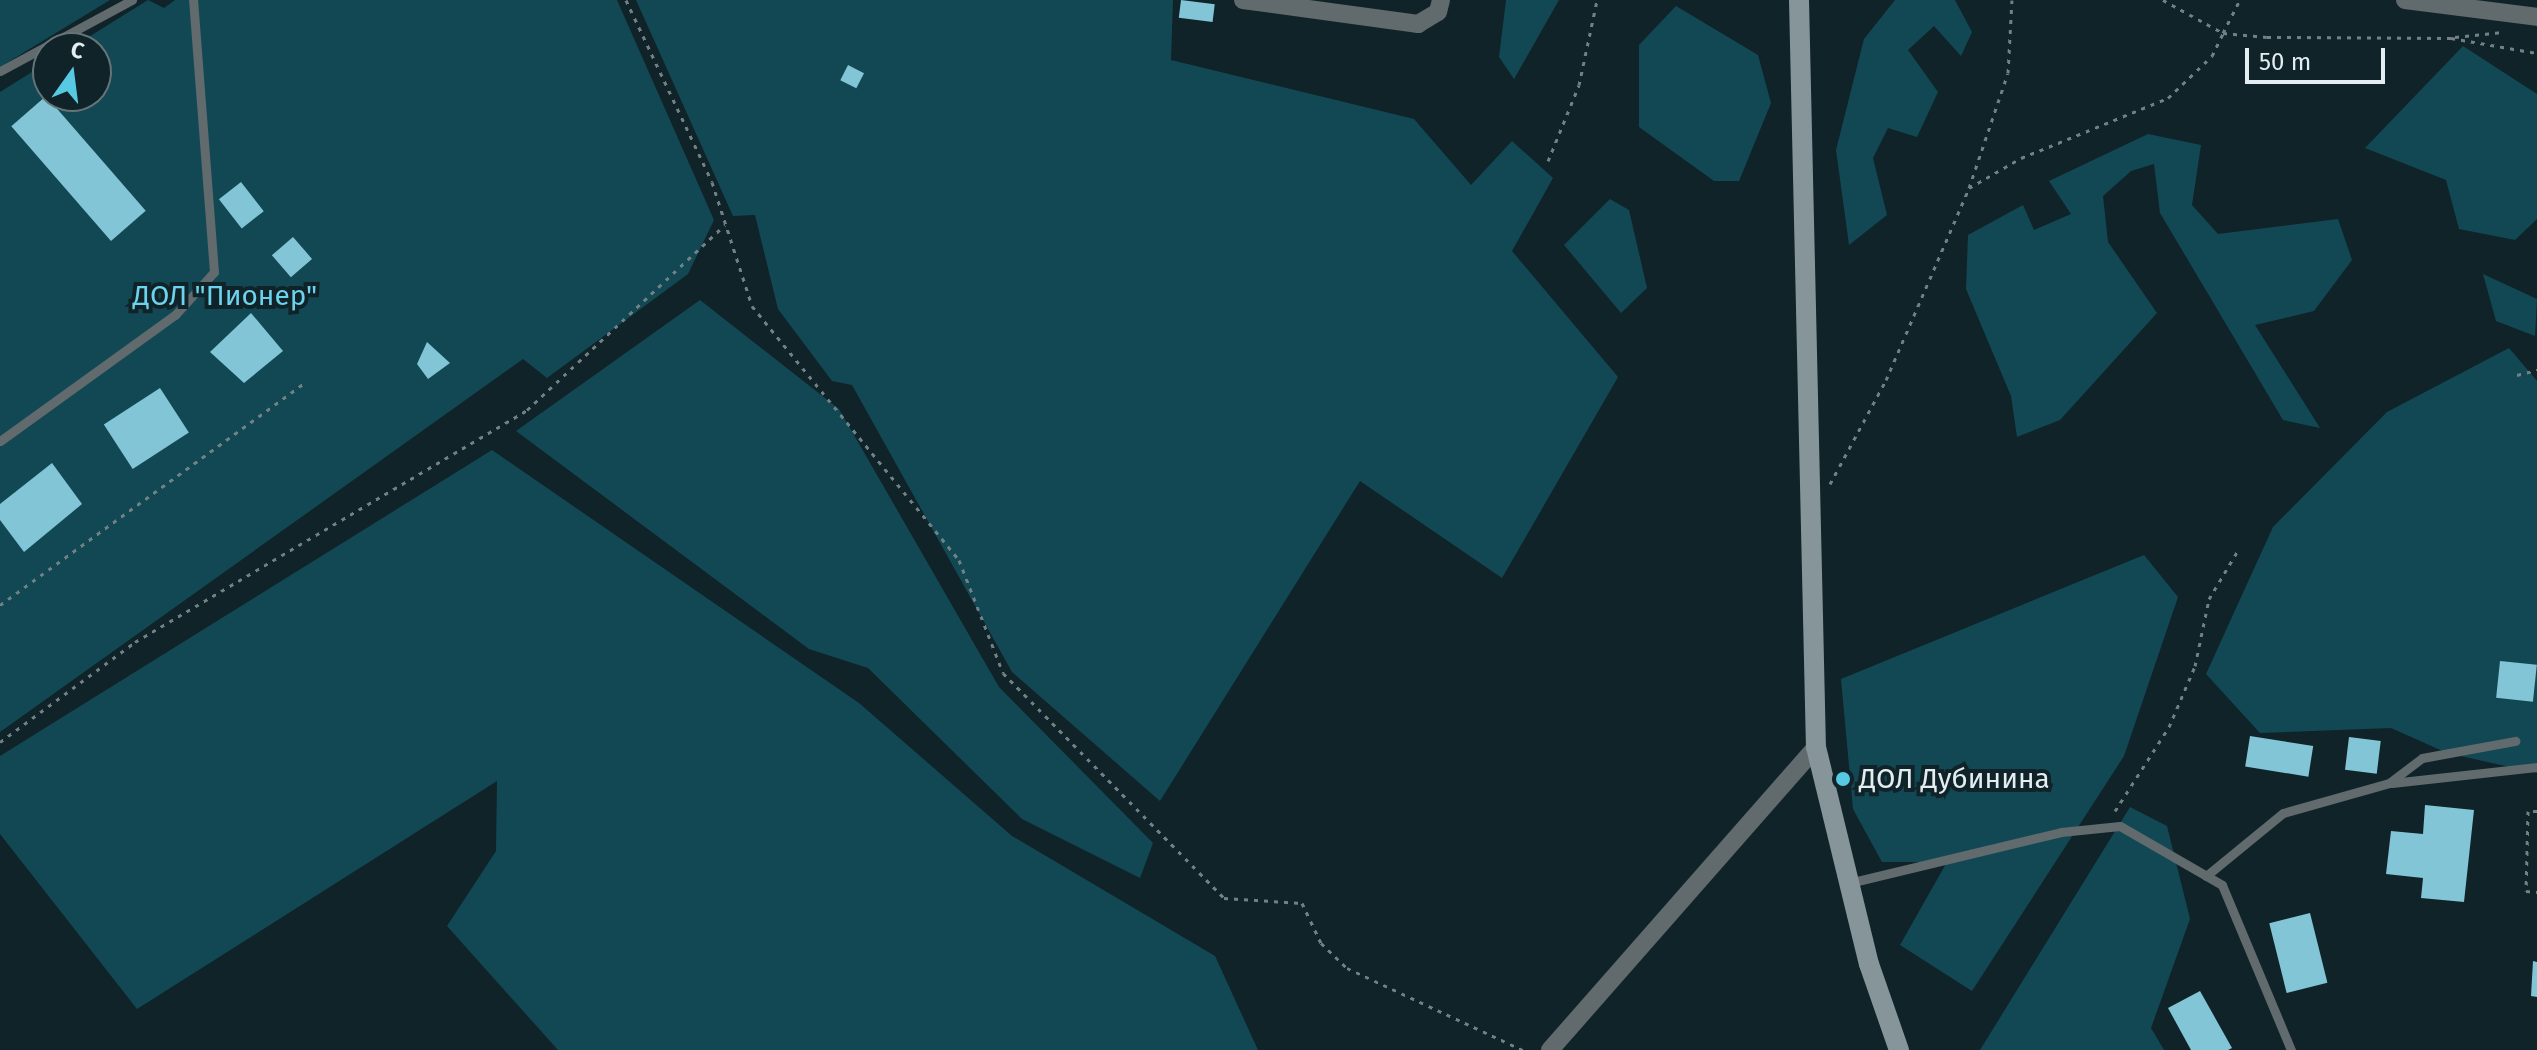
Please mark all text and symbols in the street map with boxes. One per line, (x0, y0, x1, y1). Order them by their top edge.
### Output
north arrow (32, 32, 112, 112)
scale bar (2249, 32, 2389, 82)
text: С (68, 36, 87, 65)
text: 50 m (2259, 48, 2311, 76)
park label: ДОЛ "Пионер" (133, 279, 317, 313)
place label: ДОЛ Дубинина (1859, 762, 2050, 796)
marker: ДОЛ Дубинина (1834, 770, 1852, 788)

